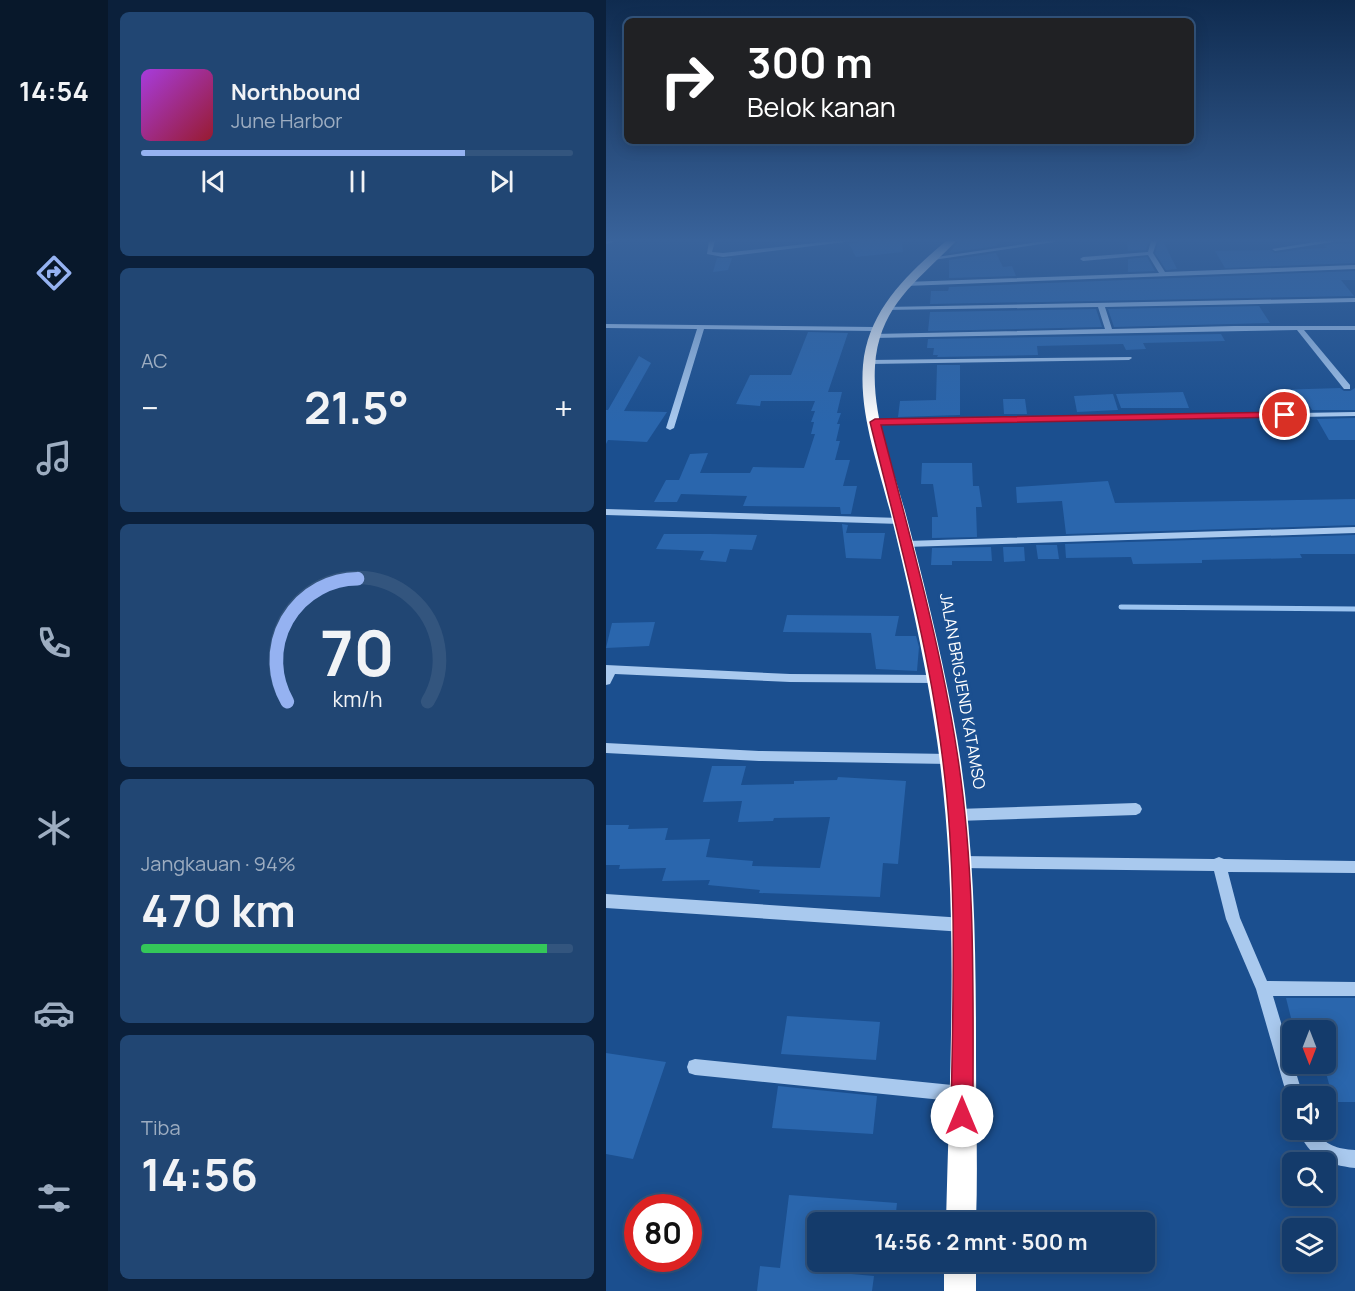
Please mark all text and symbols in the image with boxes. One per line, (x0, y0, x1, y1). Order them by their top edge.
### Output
text: 300 m (747, 33, 873, 91)
icon: right (648, 42, 726, 120)
text: 14:54 (19, 72, 89, 109)
text: Northbound (231, 77, 361, 107)
text: Belok kanan (747, 88, 896, 125)
text: June Harbor (231, 107, 343, 134)
icon: previous (197, 165, 230, 198)
icon: pause (341, 165, 374, 198)
icon: next (485, 165, 518, 198)
icon: directions (33, 252, 75, 294)
text: AC (141, 347, 168, 374)
text: 21.5° (304, 376, 409, 438)
text: − (141, 385, 159, 430)
text: + (554, 385, 573, 430)
pin (1259, 389, 1310, 440)
icon: arrive (1268, 398, 1301, 431)
icon: music (33, 437, 75, 479)
street label: JALAN BRIGJEND KATAMSO (935, 591, 991, 791)
text: 70 (320, 610, 394, 696)
icon: phone (33, 622, 75, 664)
text: km/h (332, 685, 382, 714)
icon: climate (33, 807, 75, 849)
text: Jangkauan · 94% (141, 850, 296, 877)
text: 470 km (141, 879, 296, 941)
icon: car (33, 992, 75, 1034)
north arrow (1282, 1020, 1336, 1074)
map controls (1282, 1020, 1336, 1272)
position arrow (930, 1084, 994, 1148)
button: sound (1282, 1086, 1336, 1140)
text: Tiba (141, 1114, 181, 1141)
text: 14:56 (141, 1143, 258, 1205)
button: search (1282, 1152, 1336, 1206)
icon: filters (33, 1177, 75, 1219)
speed limit sign: 80 (624, 1194, 702, 1272)
button: layers (1282, 1218, 1336, 1272)
text: 14:56 · 2 mnt · 500 m (874, 1227, 1088, 1257)

